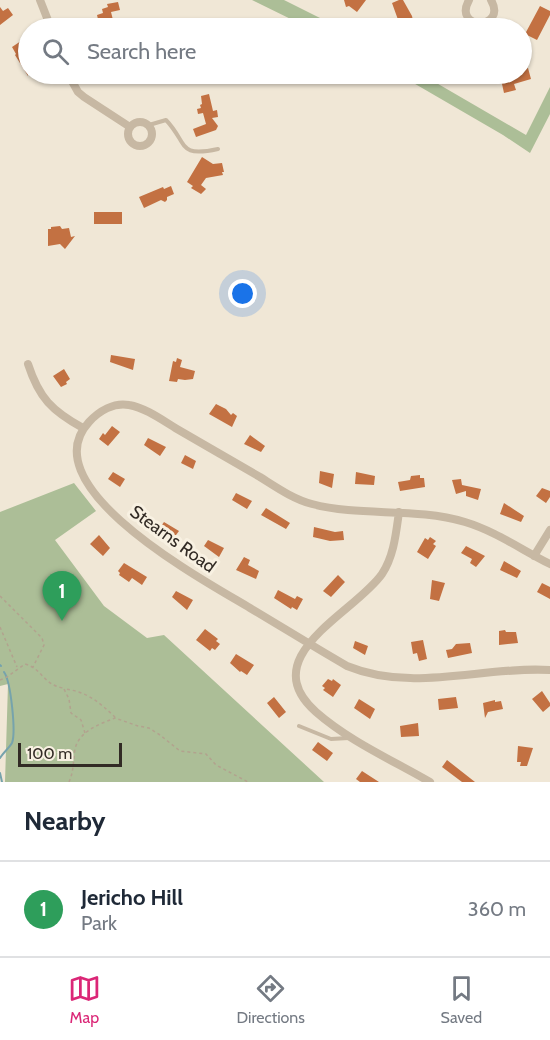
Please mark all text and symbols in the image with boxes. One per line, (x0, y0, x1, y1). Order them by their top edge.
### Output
search box (18, 18, 532, 84)
icon: search (39, 35, 72, 68)
text: Search here (87, 38, 196, 65)
your location (228, 279, 257, 308)
street label: Stearns Road (126, 501, 220, 577)
pin: 1 (42, 572, 82, 621)
scale bar (18, 740, 122, 768)
text: 100 m (27, 744, 72, 763)
text: Nearby (24, 805, 105, 837)
text: Jericho Hill (81, 884, 183, 911)
text: 1 (40, 897, 47, 921)
text: 360 m (468, 897, 526, 921)
text: Park (81, 911, 117, 935)
tab: Map (68, 972, 101, 1027)
tab: Directions (237, 972, 305, 1027)
tab: Saved (441, 972, 482, 1027)

